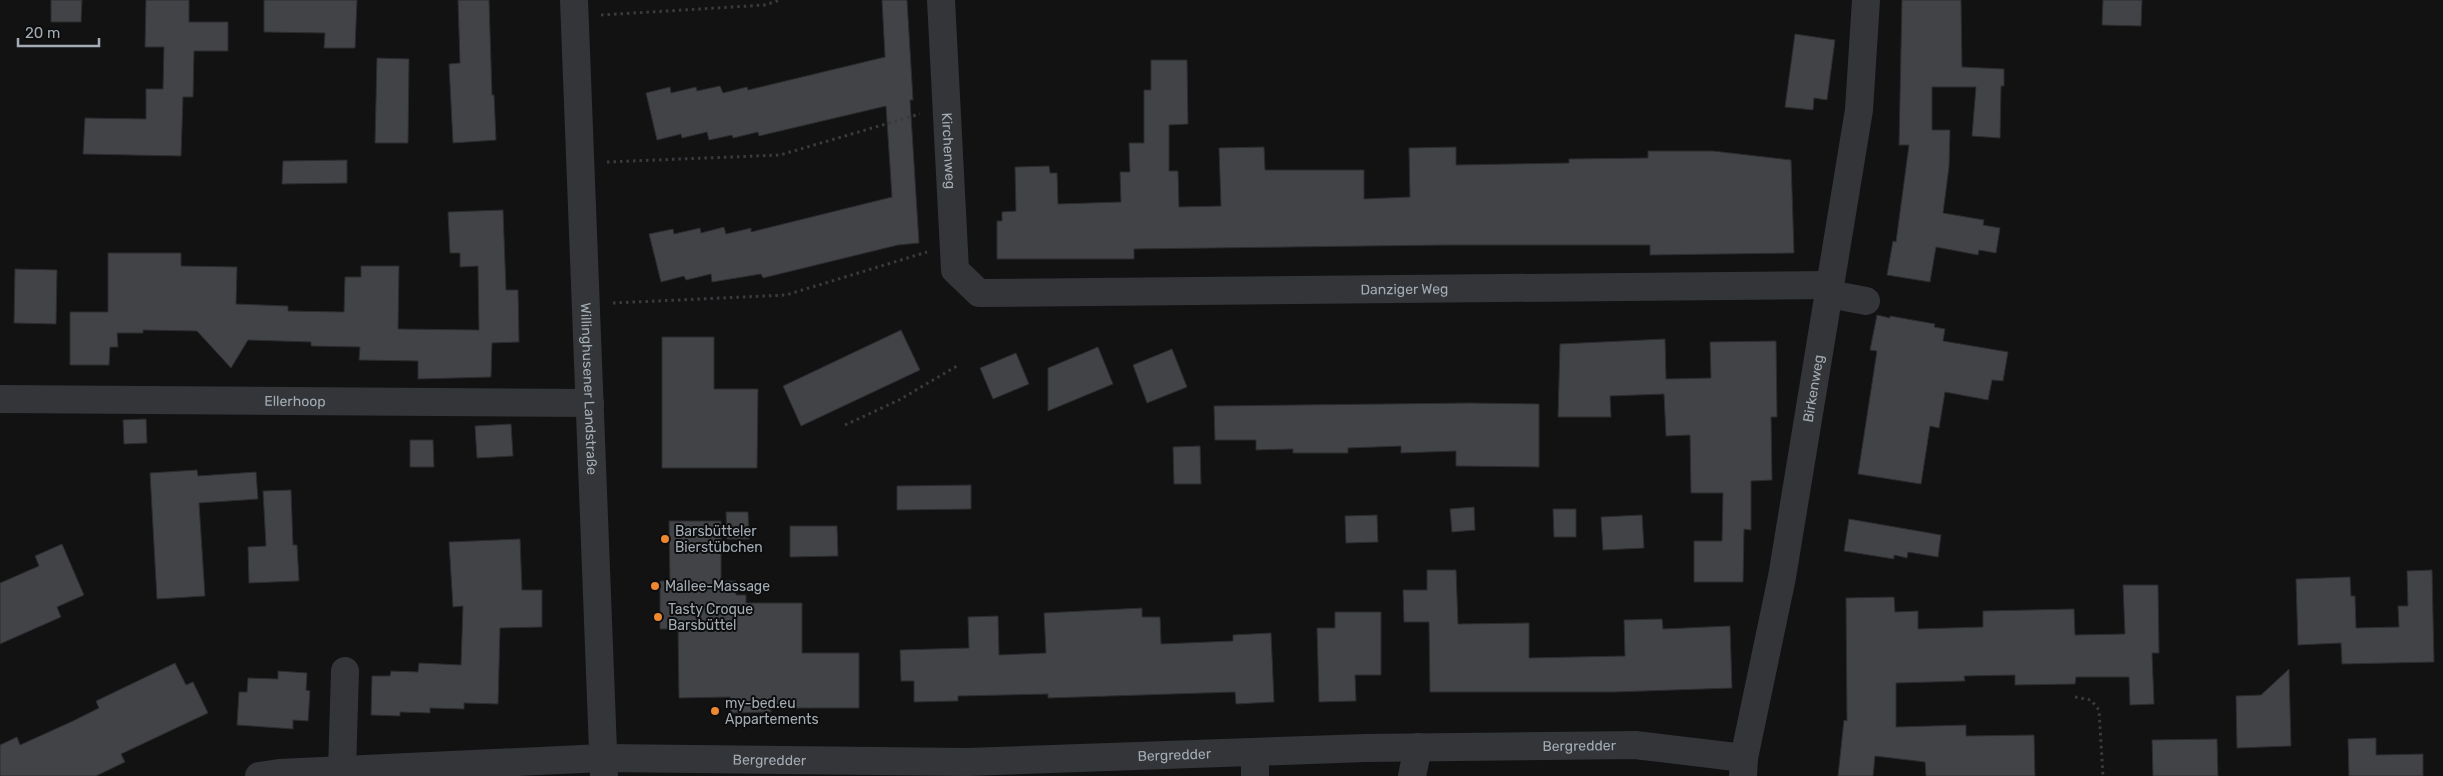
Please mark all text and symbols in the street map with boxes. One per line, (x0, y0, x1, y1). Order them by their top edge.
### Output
scale bar (18, 15, 99, 47)
text: 20 m (25, 24, 60, 42)
street label: Kirchenweg (938, 112, 959, 190)
street label: Danziger Weg (1360, 280, 1448, 298)
street label: Willinghusener Landstraße (577, 302, 601, 475)
street label: Birkenweg (1799, 353, 1827, 424)
street label: Ellerhoop (264, 392, 326, 410)
place label: Barsbütteler Bierstübchen (675, 523, 763, 556)
marker: Barsbütteler Bierstübchen (659, 533, 671, 545)
place label: Mallee-Massage (665, 578, 770, 595)
marker: Mallee-Massage (649, 580, 661, 592)
place label: Tasty Croque Barsbüttel (668, 601, 753, 634)
marker: Tasty Croque Barsbüttel (652, 611, 664, 623)
place label: my-bed.eu Appartements (725, 695, 819, 728)
marker: my-bed.eu Appartements (709, 705, 721, 717)
street label: Bergredder (1542, 737, 1617, 755)
street label: Bergredder (1137, 745, 1212, 765)
street label: Bergredder (733, 751, 807, 769)

